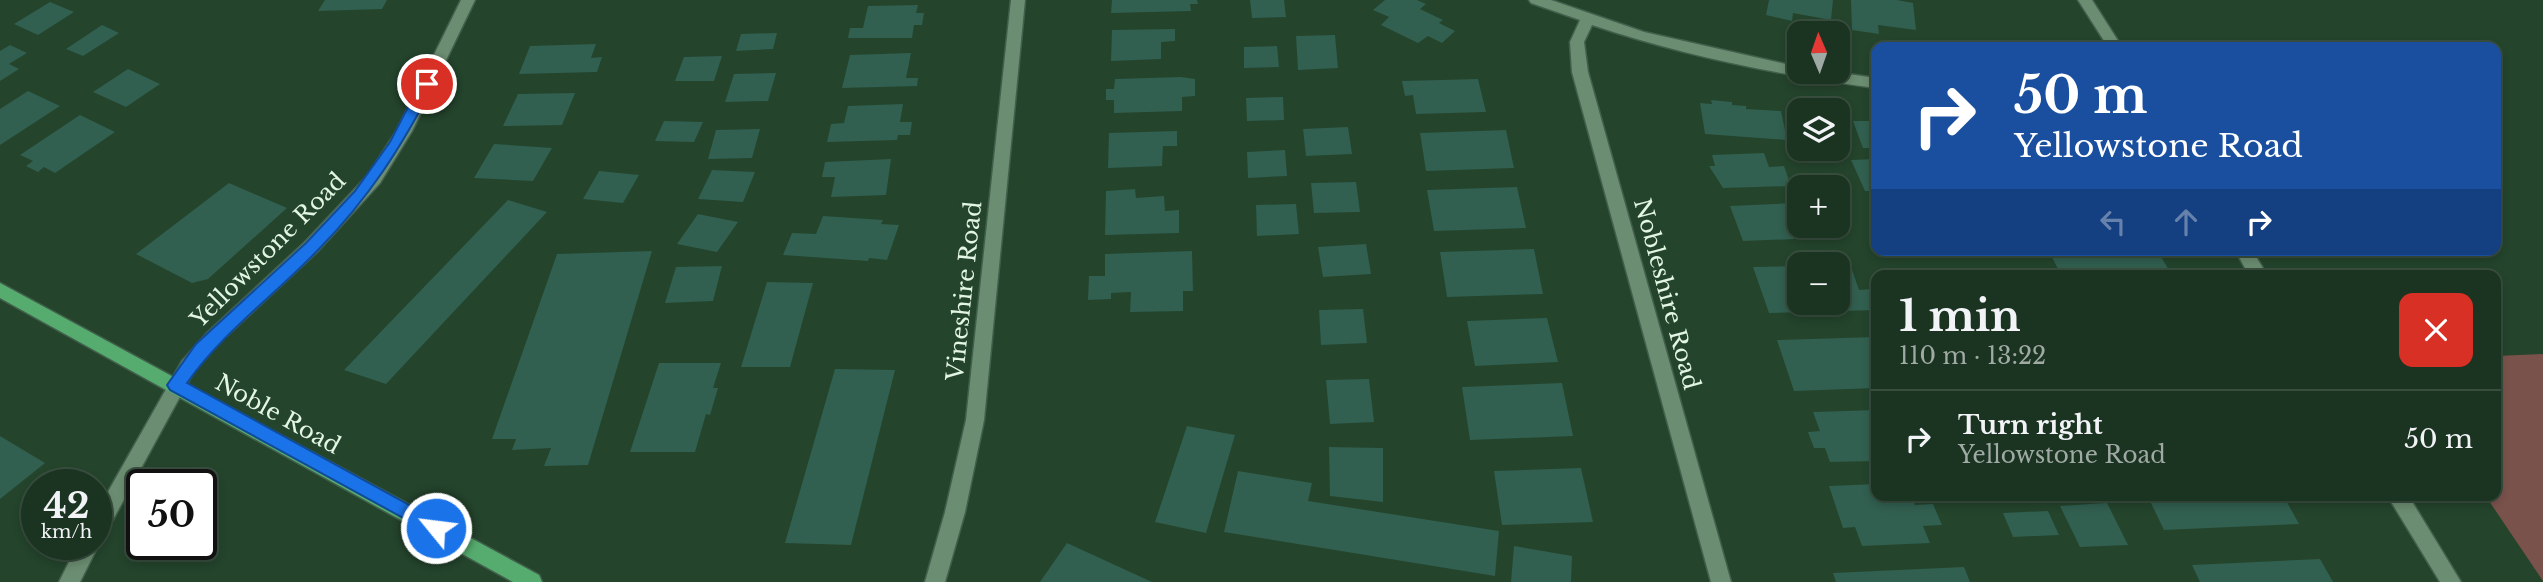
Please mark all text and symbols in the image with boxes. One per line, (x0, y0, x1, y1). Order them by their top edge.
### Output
north arrow (1787, 21, 1850, 84)
map controls (1787, 21, 1850, 315)
pin (397, 54, 457, 114)
icon: arrive (408, 65, 446, 103)
text: 50 m (2014, 65, 2147, 126)
icon: right (1899, 70, 1990, 161)
button: layers (1787, 98, 1850, 161)
text: Yellowstone Road (2014, 126, 2303, 166)
street label: Yellowstone Road (184, 167, 351, 334)
button: + (1787, 175, 1850, 238)
street label: Nobleshire Road (1628, 195, 1706, 393)
street label: Vineshire Road (941, 200, 987, 383)
icon: left (2094, 203, 2132, 241)
icon: ahead (2167, 203, 2205, 241)
icon: right (2240, 203, 2278, 241)
button: − (1787, 252, 1850, 315)
text: 1 min (1899, 290, 2021, 342)
button: close (2399, 293, 2473, 367)
text: 110 m · 13:22 (1899, 342, 2046, 370)
street label: Noble Road (211, 368, 345, 460)
text: Turn right (1958, 409, 2103, 441)
icon: right (1899, 420, 1937, 458)
text: 50 m (2404, 423, 2473, 455)
text: Yellowstone Road (1958, 441, 2166, 469)
speed limit sign: 50 (126, 469, 217, 560)
text: 42 (43, 484, 90, 527)
position arrow (399, 491, 473, 565)
text: km/h (41, 521, 92, 543)

